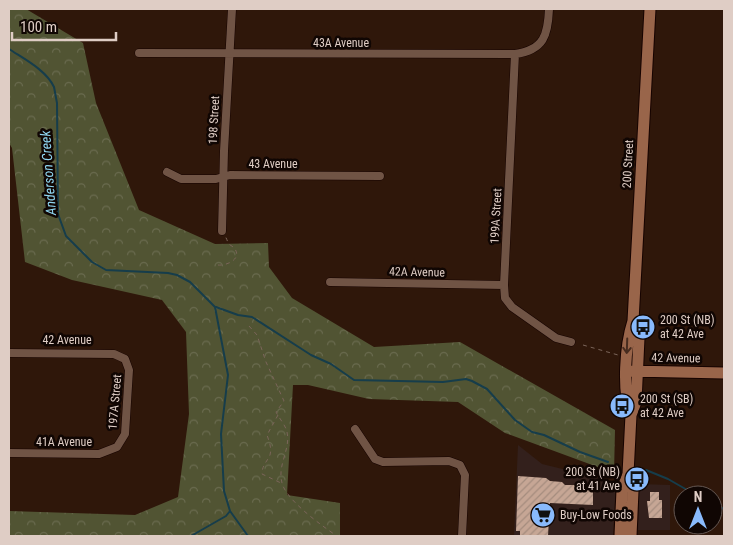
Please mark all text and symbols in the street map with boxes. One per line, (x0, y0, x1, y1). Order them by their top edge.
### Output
scale bar (12, 10, 116, 42)
text: 100 m (20, 18, 57, 36)
street label: 43A Avenue (313, 36, 369, 50)
street label: 198 Street (206, 95, 222, 145)
water label: Anderson Creek (37, 129, 59, 217)
street label: 200 Street (620, 139, 636, 189)
street label: 43 Avenue (248, 157, 298, 171)
street label: 199A Street (488, 187, 504, 244)
street label: 42A Avenue (389, 265, 446, 279)
place label: 200 St (NB) at 42 Ave (660, 313, 715, 341)
bus stop icon: 200 St (NB) at 42 Ave (630, 314, 656, 340)
street label: 42 Avenue (42, 333, 92, 347)
one-way arrow (623, 337, 632, 353)
street label: 42 Avenue (651, 351, 701, 365)
street label: 197A Street (106, 373, 124, 430)
place label: 200 St (SB) at 42 Ave (640, 392, 693, 420)
bus stop icon: 200 St (SB) at 42 Ave (609, 393, 635, 419)
street label: 41A Avenue (36, 435, 92, 449)
place label: 200 St (NB) at 41 Ave (565, 465, 620, 493)
bus stop icon: 200 St (NB) at 41 Ave (624, 466, 650, 492)
north arrow (673, 485, 723, 535)
text: N (694, 489, 702, 505)
supermarket icon: Buy-Low Foods (530, 502, 556, 528)
place label: Buy-Low Foods (560, 508, 632, 522)

